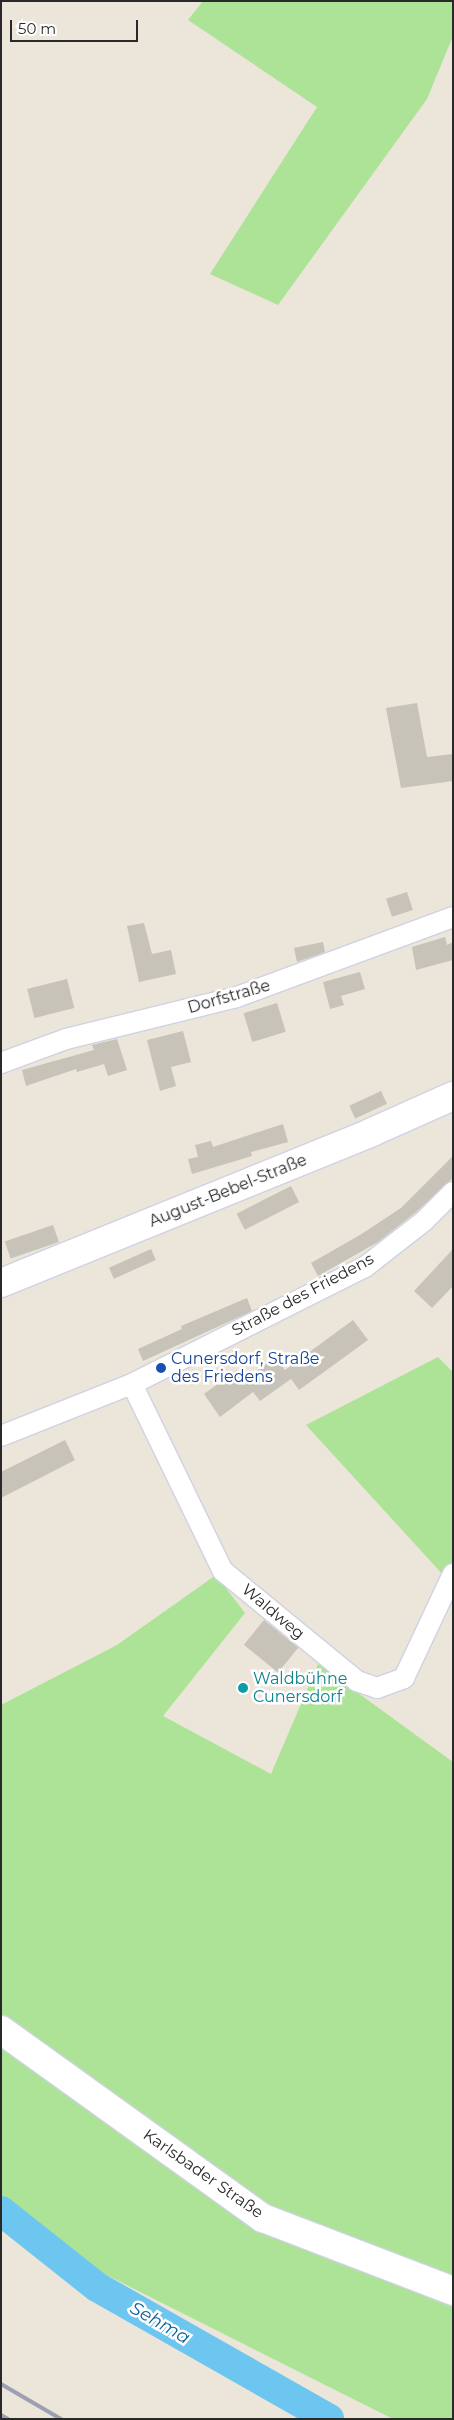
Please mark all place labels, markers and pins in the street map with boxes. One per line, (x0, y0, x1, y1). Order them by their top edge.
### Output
place label: Cunersdorf, Straße des Friedens (171, 1349, 320, 1387)
marker: Cunersdorf, Straße des Friedens (155, 1362, 167, 1374)
place label: Waldbühne Cunersdorf (253, 1669, 347, 1707)
marker: Waldbühne Cunersdorf (237, 1682, 249, 1694)

